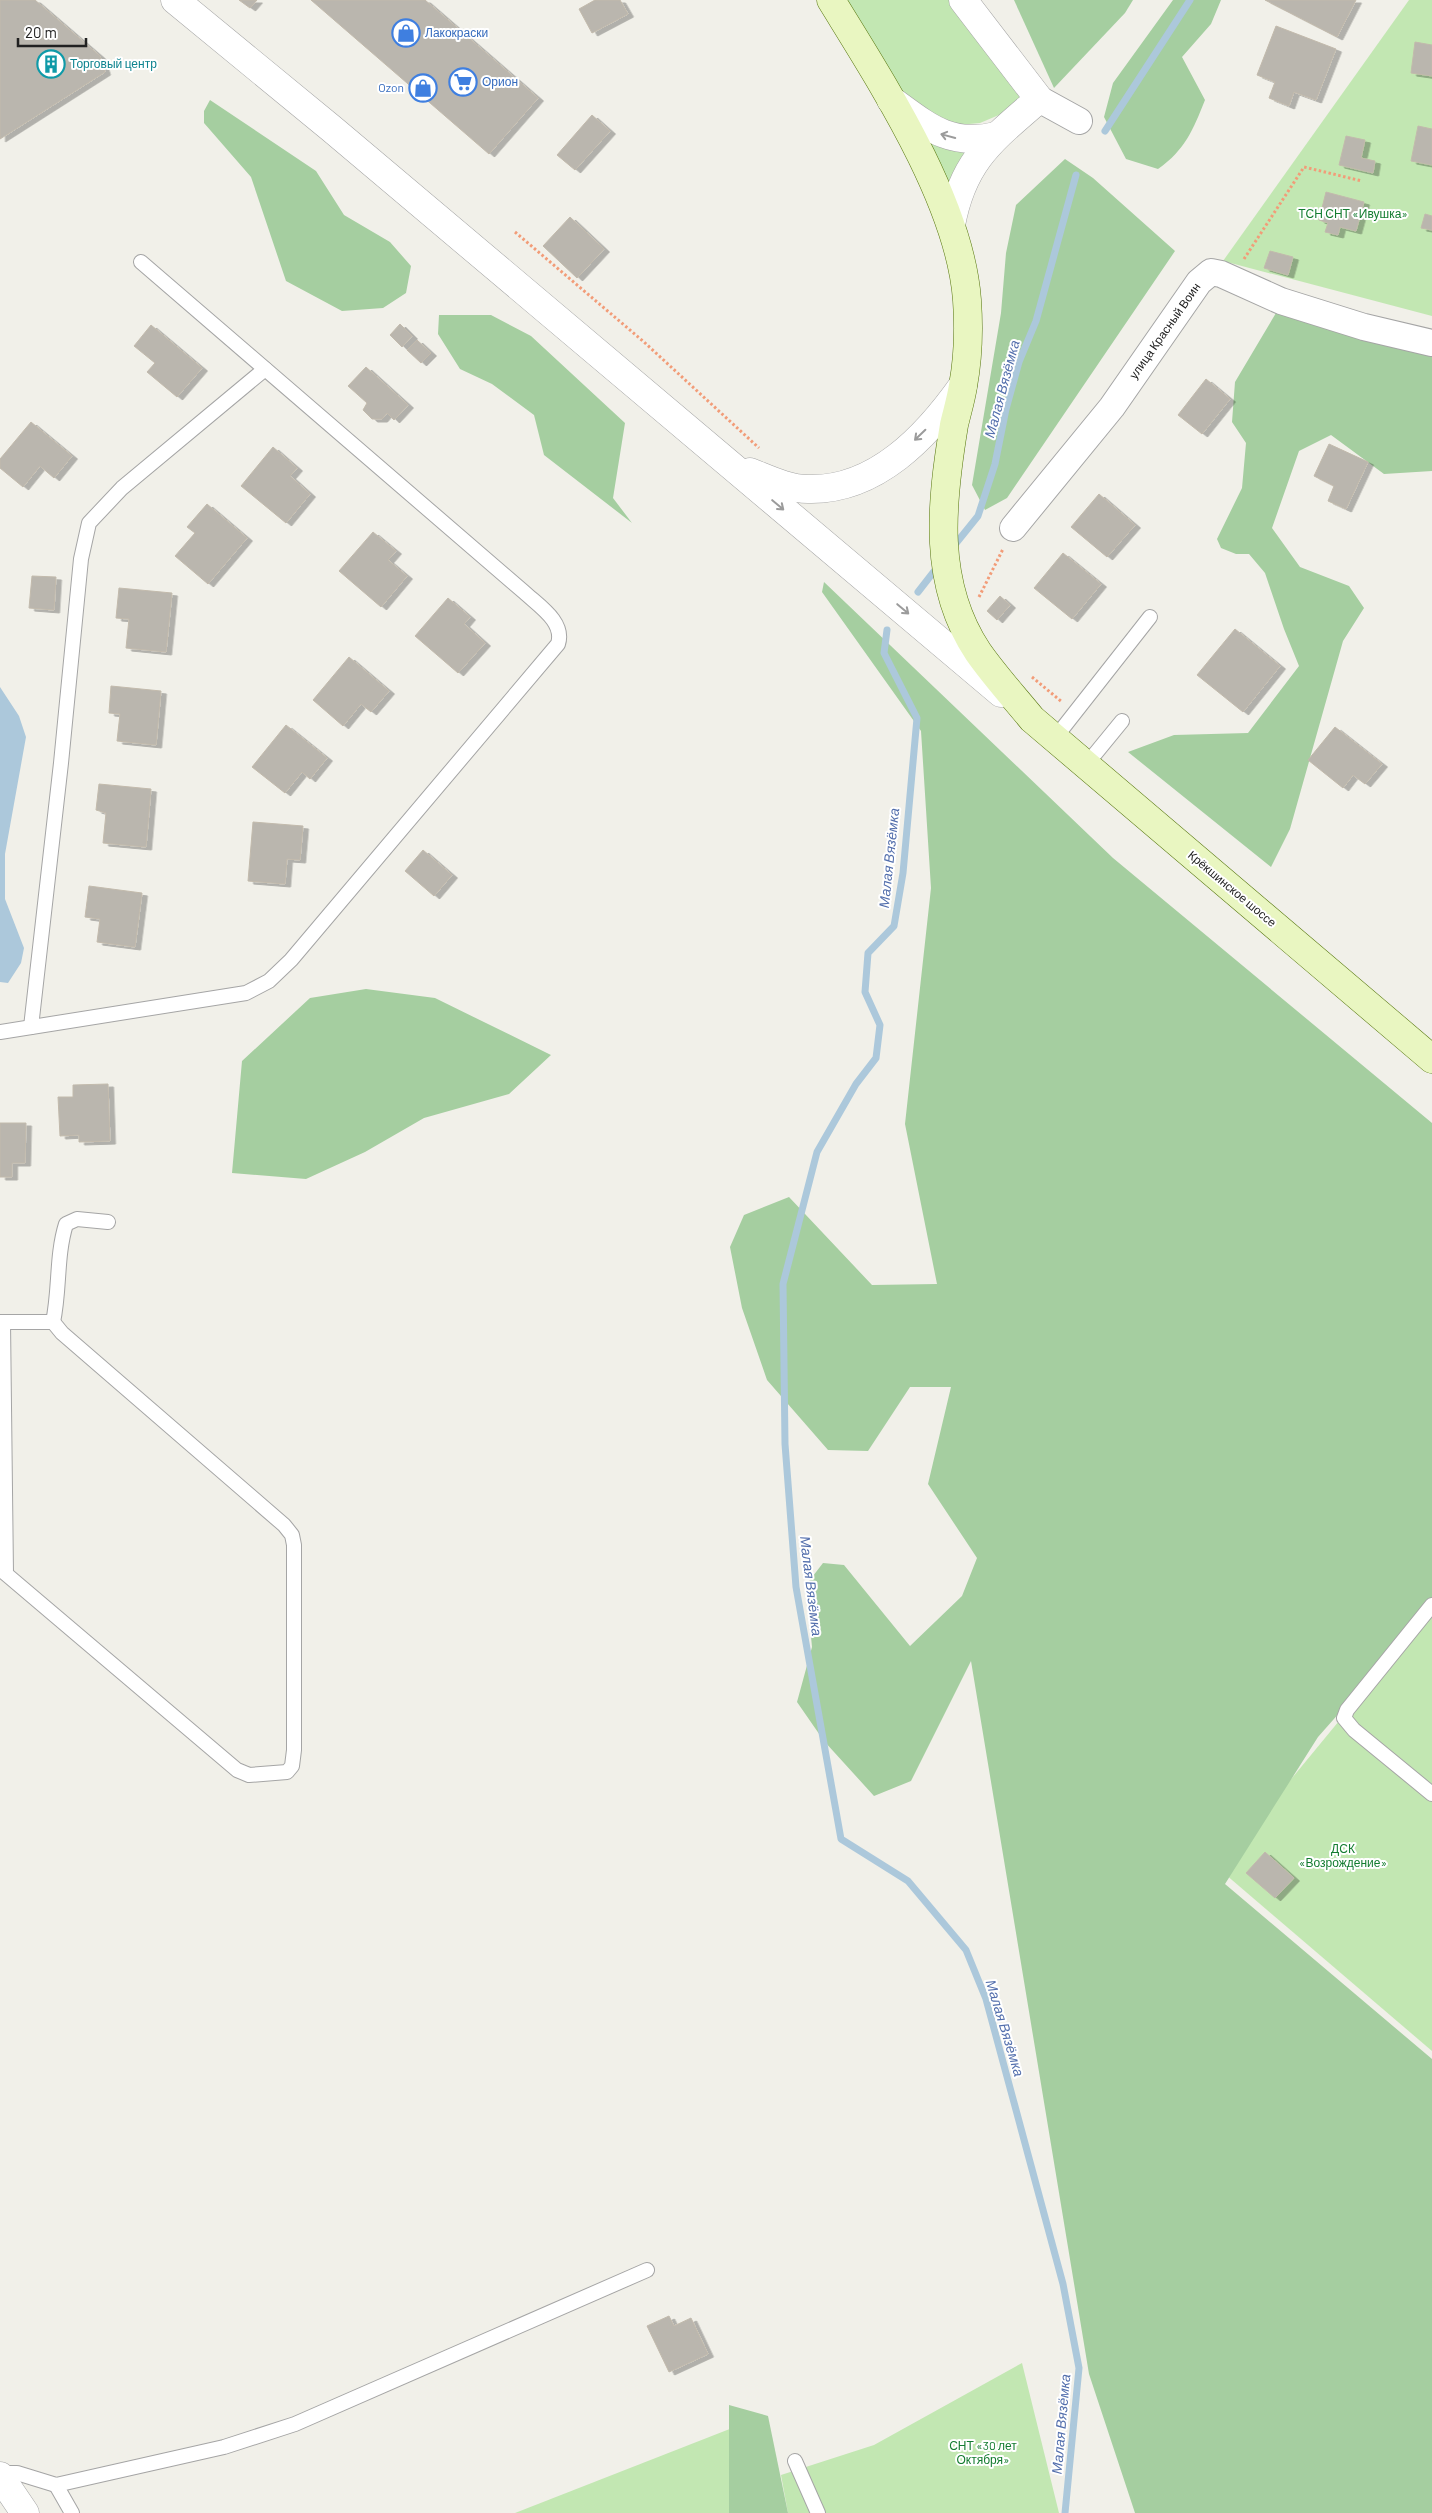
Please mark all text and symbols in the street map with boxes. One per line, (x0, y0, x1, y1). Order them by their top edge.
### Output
scale bar (18, 15, 85, 47)
shop icon: Лакокраски (391, 18, 421, 48)
text: 20 m (25, 23, 57, 41)
place label: Лакокраски (425, 25, 488, 40)
building icon: Торговый центр (36, 49, 66, 79)
place label: Торговый центр (70, 56, 157, 71)
supermarket icon: Орион (448, 67, 478, 97)
shop icon: Ozon (408, 73, 438, 103)
place label: Орион (482, 74, 518, 89)
place label: Ozon (378, 80, 404, 94)
one-way arrow (941, 131, 957, 140)
park label: ТСН СНТ «Ивушка» (1298, 206, 1408, 221)
street label: улица Красный Воин (1126, 280, 1203, 382)
water label: Малая Вязёмка (980, 338, 1023, 440)
one-way arrow (914, 429, 926, 442)
one-way arrow (772, 499, 785, 511)
one-way arrow (896, 603, 909, 614)
water label: Малая Вязёмка (875, 807, 902, 909)
street label: Крёкшинское шоссе (1185, 847, 1280, 930)
water label: Малая Вязёмка (797, 1535, 826, 1637)
park label: ДСК «Возрождение» (1299, 1841, 1387, 1870)
water label: Малая Вязёмка (983, 1977, 1028, 2079)
water label: Малая Вязёмка (1048, 2373, 1073, 2475)
park label: СНТ «30 лет Октября» (949, 2438, 1017, 2467)

